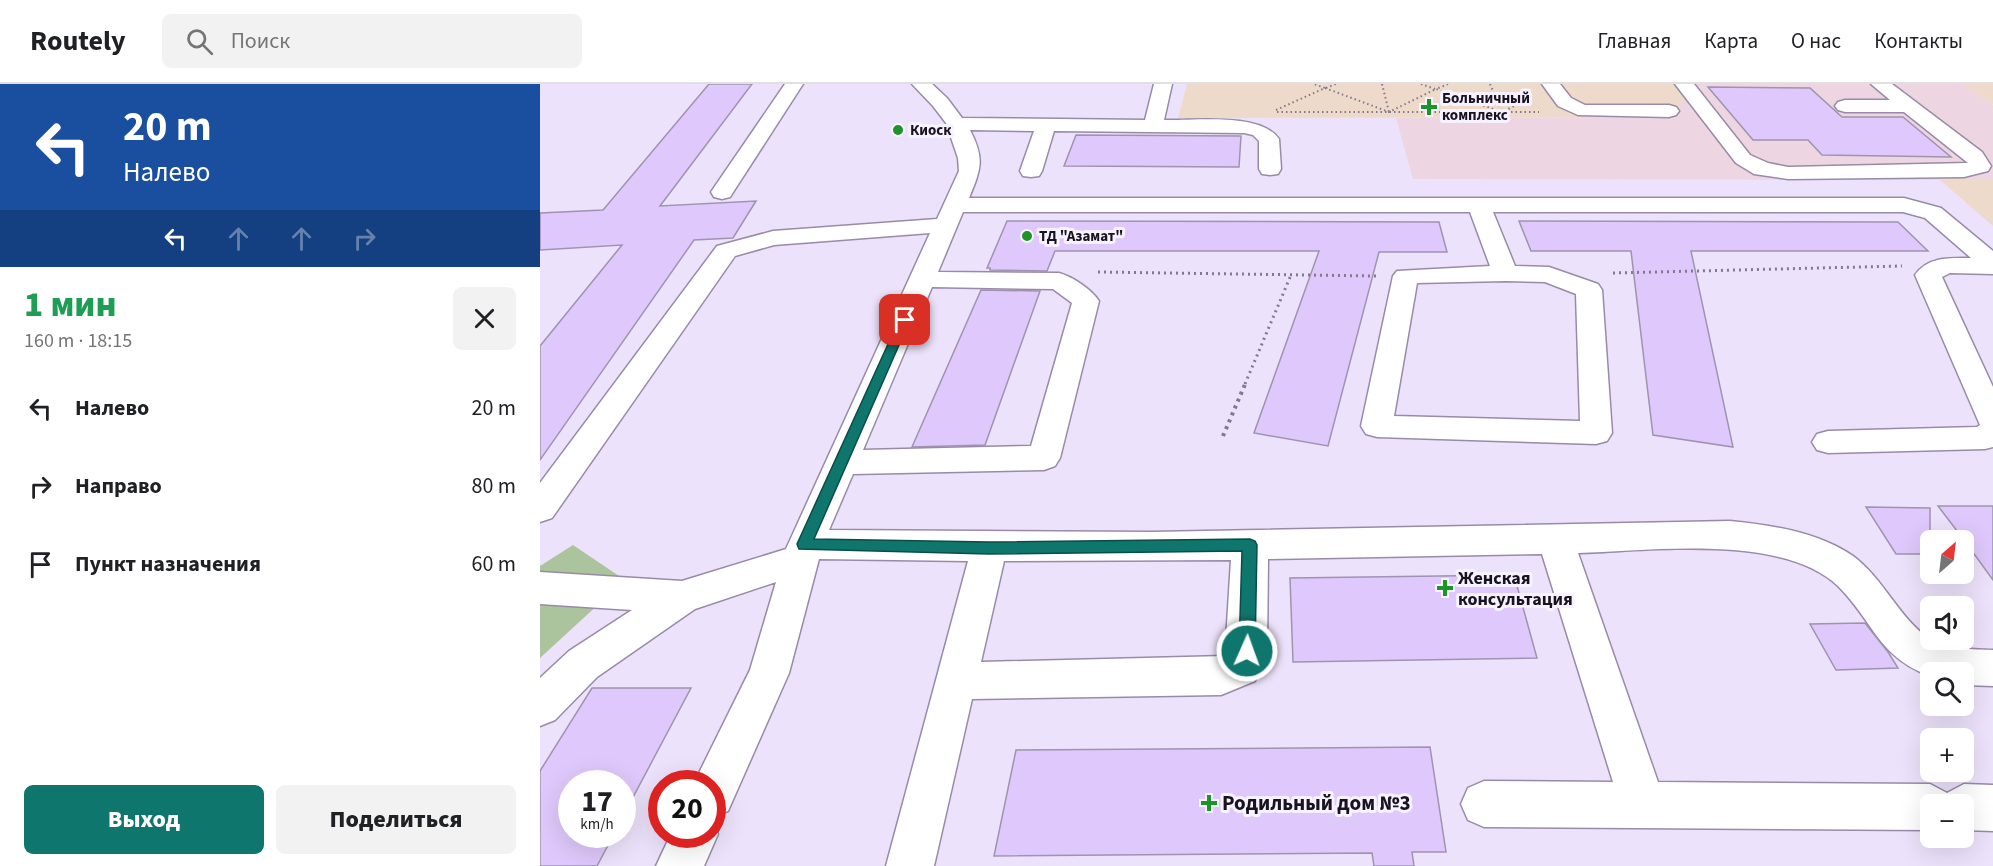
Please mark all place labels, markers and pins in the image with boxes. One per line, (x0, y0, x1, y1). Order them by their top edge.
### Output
place label: Больничный комплекс (1442, 88, 1530, 126)
marker: Больничный комплекс (1420, 98, 1438, 116)
place label: Киоск (910, 120, 952, 141)
marker: Киоск (891, 123, 905, 137)
place label: ТД "Азамат" (1039, 226, 1123, 247)
marker: ТД "Азамат" (1020, 229, 1034, 243)
pin (879, 294, 930, 345)
place label: Женская консультация (1458, 566, 1573, 612)
marker: Женская консультация (1436, 579, 1454, 597)
place label: Родильный дом №3 (1222, 788, 1411, 818)
marker: Родильный дом №3 (1200, 794, 1218, 812)

